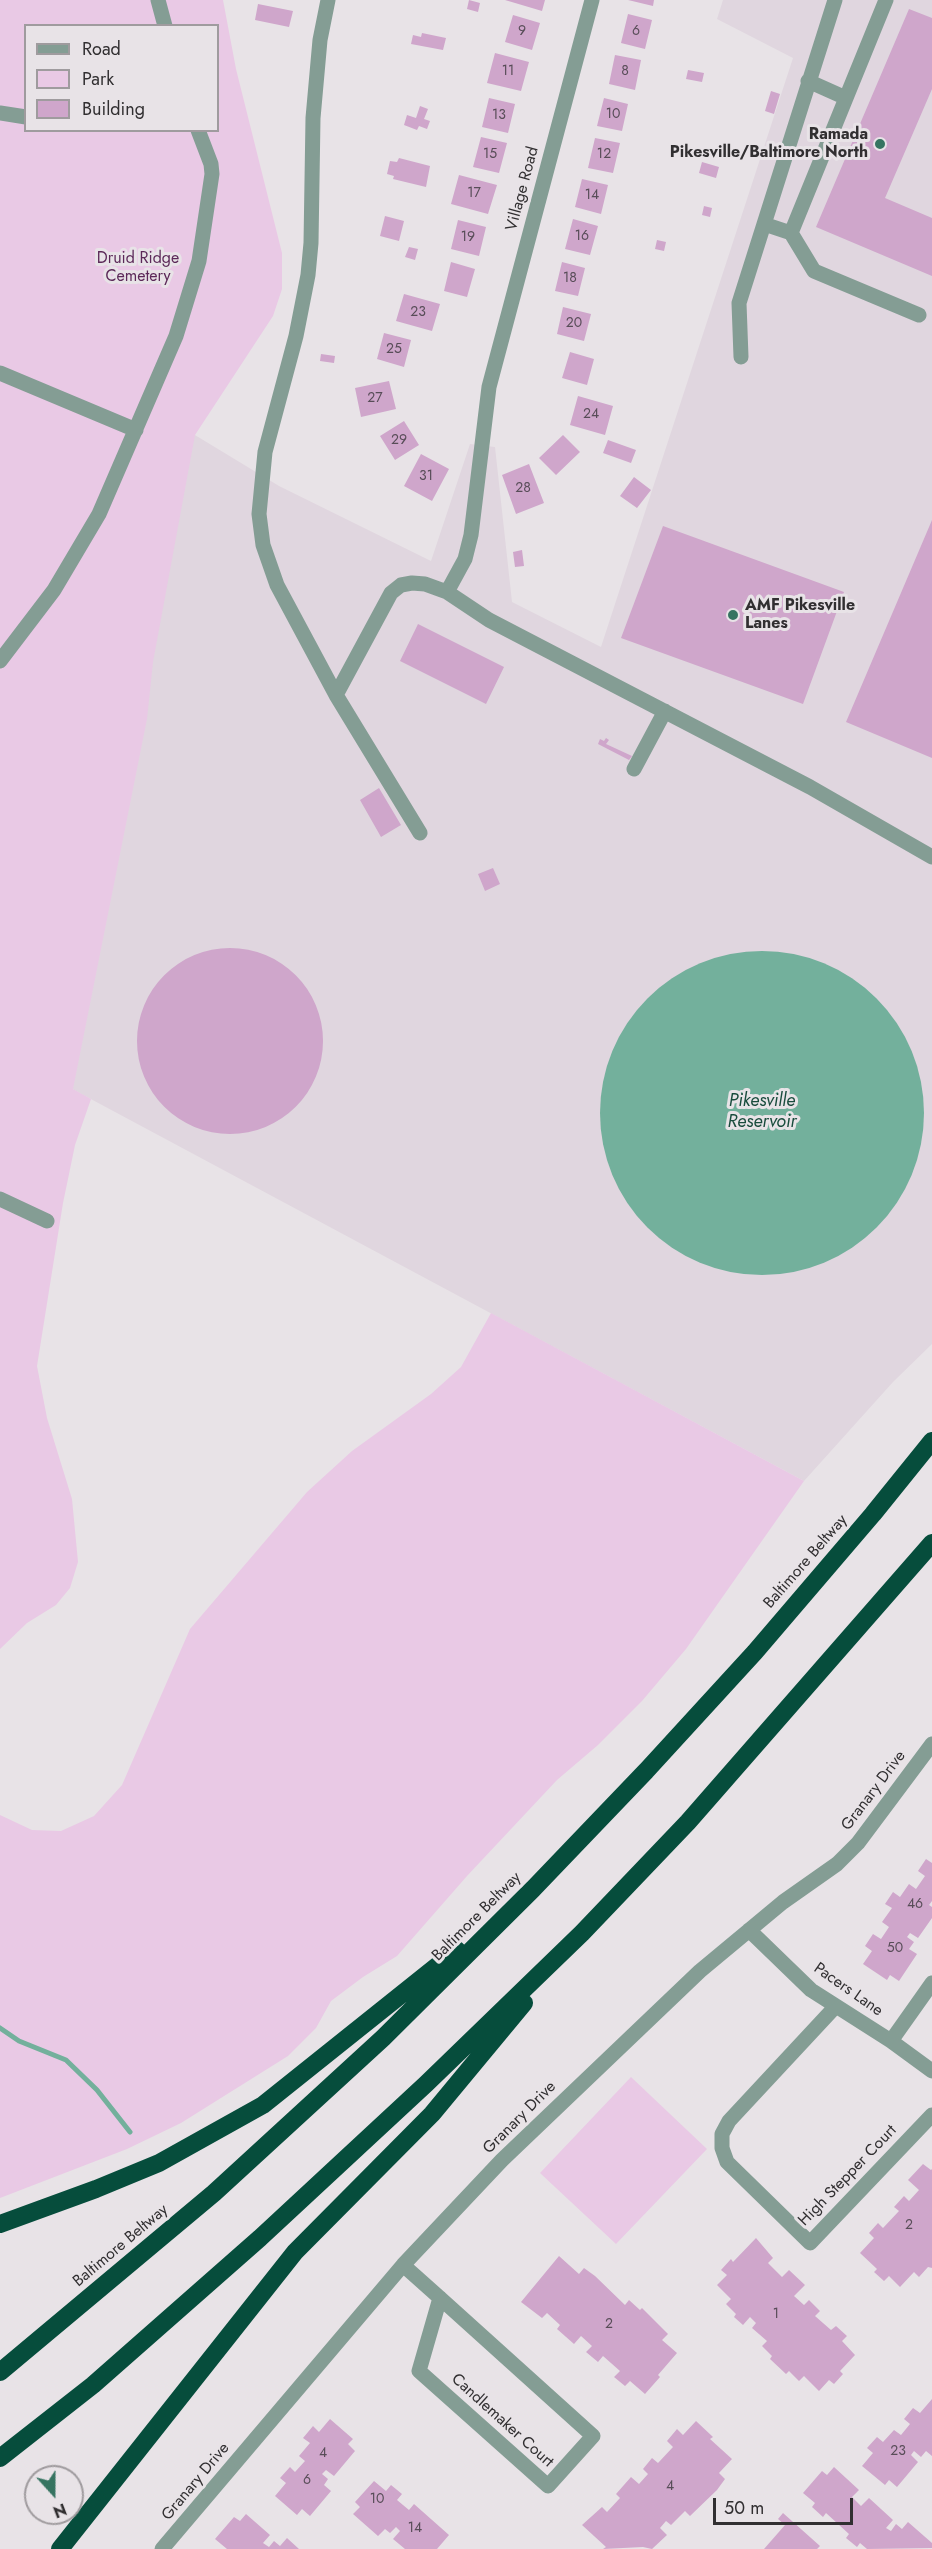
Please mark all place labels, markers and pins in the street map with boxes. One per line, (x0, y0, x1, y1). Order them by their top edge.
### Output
place label: Ramada Pikesville/Baltimore North (670, 125, 868, 163)
marker: Ramada Pikesville/Baltimore North (873, 137, 887, 151)
place label: AMF Pikesville Lanes (745, 596, 855, 634)
marker: AMF Pikesville Lanes (726, 608, 740, 622)

